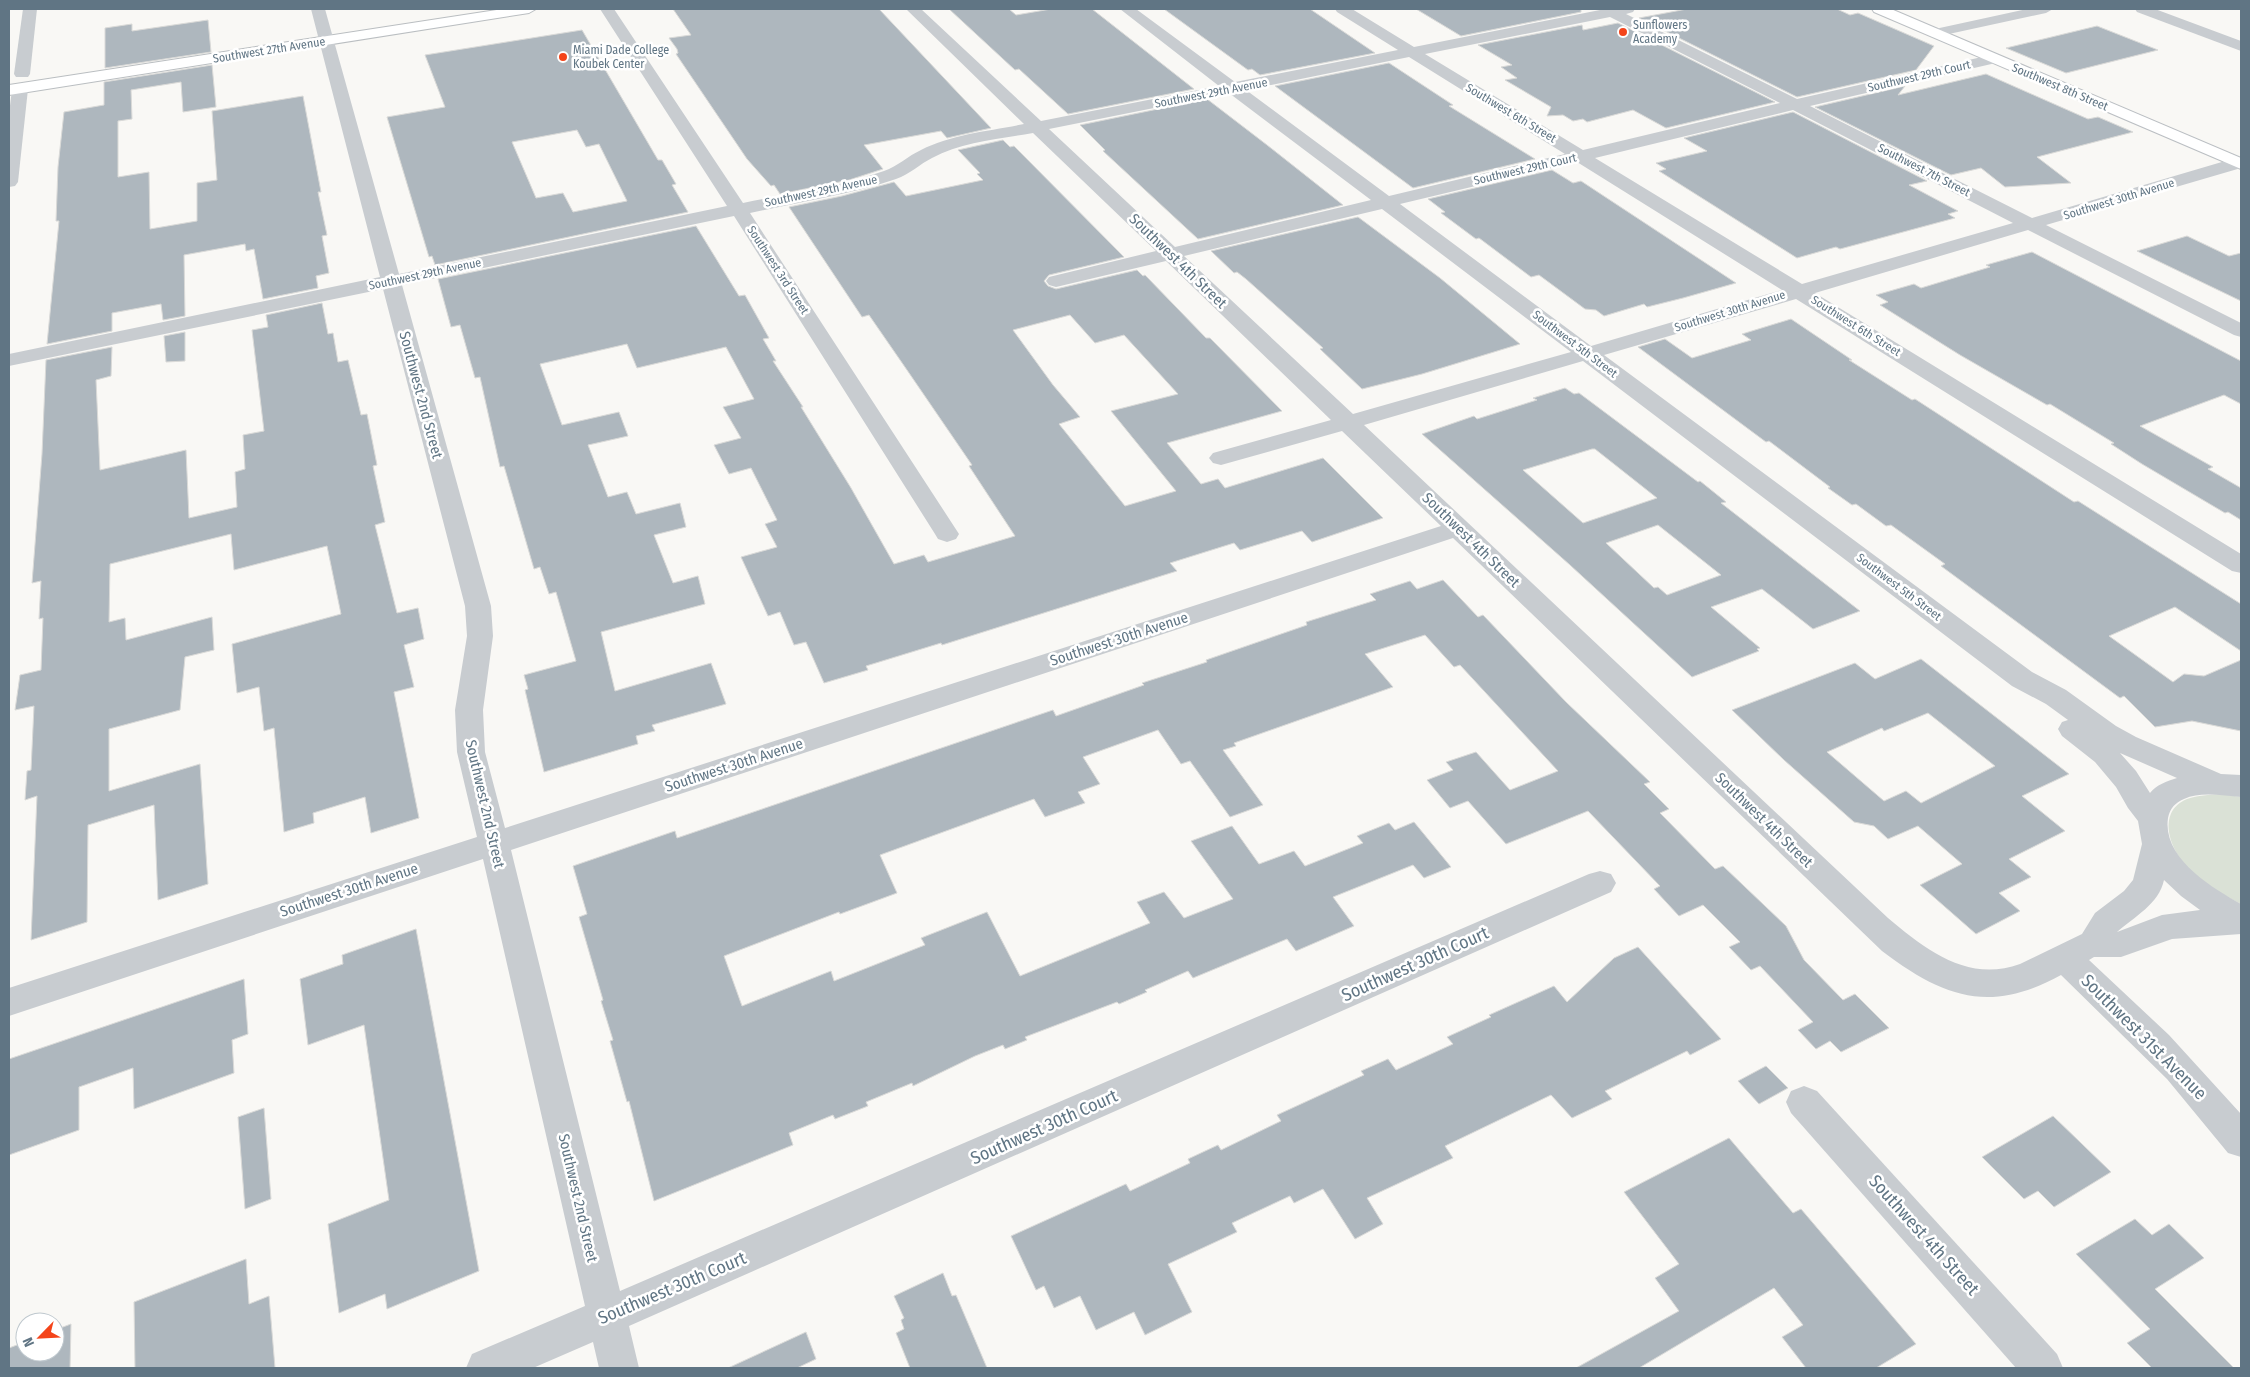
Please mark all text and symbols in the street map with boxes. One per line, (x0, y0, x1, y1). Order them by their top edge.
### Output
place label: Sunflowers Academy (1633, 18, 1687, 46)
marker: Sunflowers Academy (1617, 26, 1629, 38)
street label: Southwest 27th Avenue (212, 34, 326, 66)
place label: Miami Dade College Koubek Center (573, 43, 669, 71)
marker: Miami Dade College Koubek Center (557, 51, 569, 63)
street label: Southwest 29th Court (1866, 57, 1972, 95)
street label: Southwest 8th Street (2010, 60, 2110, 114)
street label: Southwest 29th Avenue (1153, 75, 1269, 111)
street label: Southwest 6th Street (1463, 80, 1559, 146)
street label: Southwest 7th Street (1875, 141, 1973, 199)
street label: Southwest 29th Court (1472, 150, 1578, 188)
street label: Southwest 29th Avenue (763, 172, 879, 210)
street label: Southwest 30th Avenue (2062, 175, 2176, 223)
street label: Southwest 4th Street (1126, 210, 1231, 312)
street label: Southwest 3rd Street (744, 223, 812, 317)
street label: Southwest 29th Avenue (367, 255, 483, 293)
street label: Southwest 30th Avenue (1673, 287, 1787, 335)
street label: Southwest 6th Street (1809, 293, 1903, 359)
street label: Southwest 5th Street (1530, 308, 1620, 380)
street label: Southwest 2nd Street (395, 329, 447, 461)
street label: Southwest 4th Street (1419, 489, 1524, 591)
street label: Southwest 5th Street (1854, 551, 1944, 623)
street label: Southwest 30th Avenue (1048, 608, 1190, 670)
street label: Southwest 30th Avenue (663, 734, 805, 796)
street label: Southwest 2nd Street (461, 738, 509, 870)
street label: Southwest 4th Street (1712, 769, 1817, 871)
street label: Southwest 30th Avenue (278, 859, 420, 921)
street label: Southwest 30th Court (1338, 922, 1492, 1006)
street label: Southwest 31st Avenue (2077, 970, 2211, 1104)
street label: Southwest 30th Court (967, 1085, 1121, 1169)
street label: Southwest 2nd Street (554, 1132, 602, 1264)
street label: Southwest 4th Street (1864, 1170, 1984, 1300)
street label: Southwest 30th Court (595, 1247, 749, 1329)
north arrow (15, 1312, 65, 1362)
text: N (19, 1335, 38, 1349)

